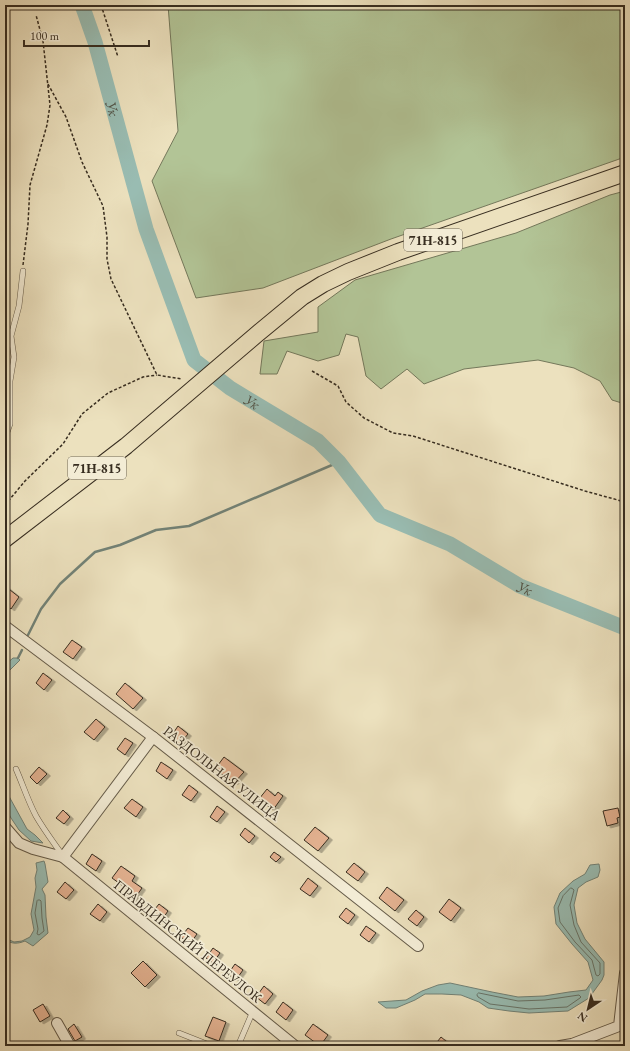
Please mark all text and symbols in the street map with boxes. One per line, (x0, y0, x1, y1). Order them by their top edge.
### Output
scale bar (24, 22, 149, 48)
text: 100 m (30, 28, 60, 44)
water label: Ук (102, 98, 125, 119)
road number: 71Н-815 (404, 229, 462, 251)
water label: Ук (241, 389, 264, 414)
road number: 71Н-815 (68, 457, 126, 479)
water label: Ук (514, 576, 536, 600)
street label: РАЗДОЛЬНАЯ УЛИЦА (160, 722, 284, 825)
street label: ПРАВДИНСКИЙ ПЕРЕУЛОК (110, 876, 266, 1007)
north arrow (568, 989, 608, 1029)
text: N (575, 1009, 590, 1025)

